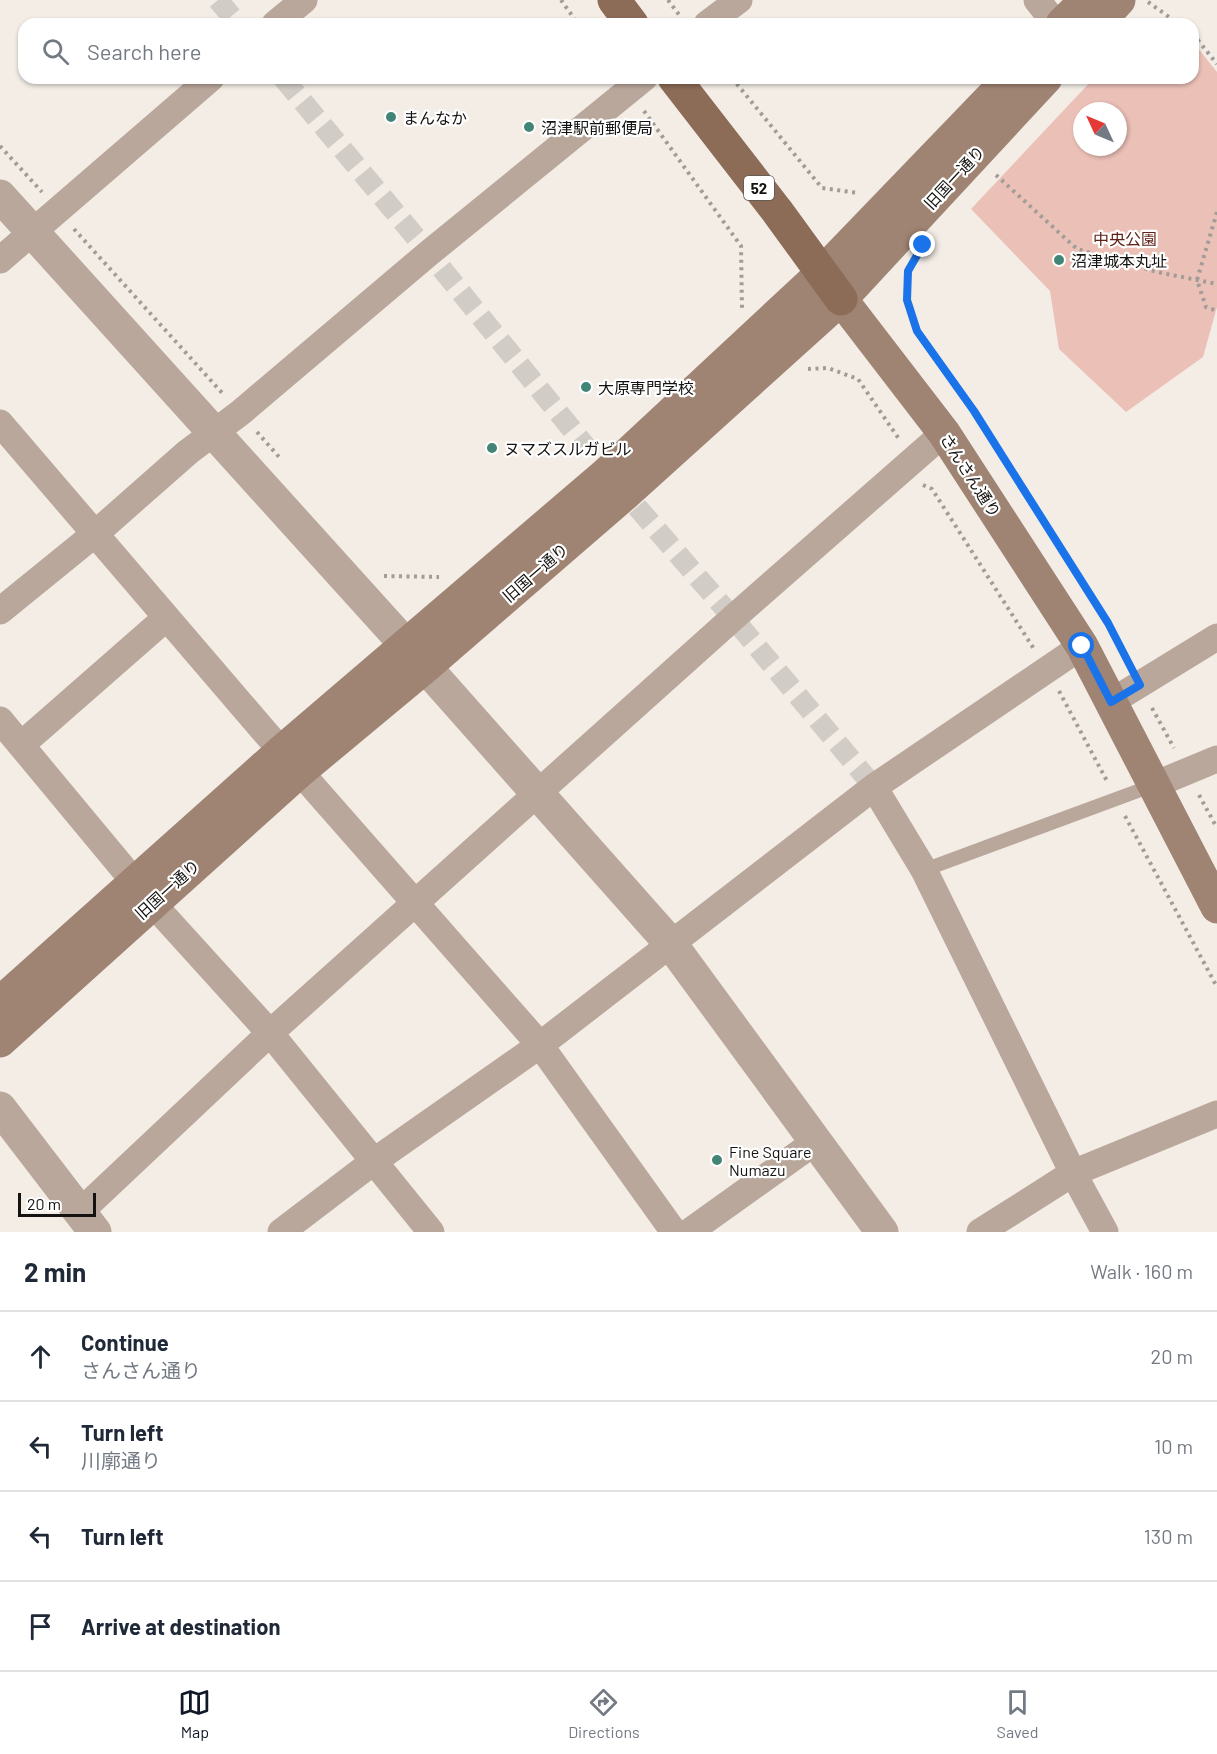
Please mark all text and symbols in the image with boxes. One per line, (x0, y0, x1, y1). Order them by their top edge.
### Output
search box (18, 18, 1199, 84)
icon: search (39, 35, 72, 68)
text: Search here (87, 38, 201, 64)
north arrow (1073, 102, 1127, 156)
place label: まんなか (403, 108, 467, 127)
marker: まんなか (384, 110, 398, 124)
place label: 沼津駅前郵便局 (541, 118, 653, 137)
marker: 沼津駅前郵便局 (522, 120, 536, 134)
street label: 旧国一通り (920, 141, 988, 213)
road number: 52 (744, 176, 774, 200)
park label: 中央公園 (1093, 229, 1157, 248)
route end (909, 231, 935, 257)
place label: 沼津城本丸址 (1071, 251, 1167, 270)
marker: 沼津城本丸址 (1052, 253, 1066, 267)
place label: 大原専門学校 (598, 378, 694, 397)
marker: 大原専門学校 (579, 380, 593, 394)
street label: さんさん通り (937, 430, 1005, 520)
place label: ヌマズスルガビル (504, 439, 632, 458)
marker: ヌマズスルガビル (485, 441, 499, 455)
street label: 旧国一通り (499, 539, 571, 605)
route start (1068, 632, 1094, 658)
street label: 旧国一通り (131, 855, 203, 923)
place label: Fine Square Numazu (729, 1142, 812, 1179)
marker: Fine Square Numazu (710, 1153, 724, 1167)
scale bar (18, 1190, 96, 1218)
text: 20 m (27, 1194, 61, 1213)
text: 2 min (24, 1256, 86, 1287)
text: Walk · 160 m (1090, 1259, 1193, 1283)
text: Continue (81, 1329, 169, 1355)
icon: ahead (24, 1340, 57, 1373)
text: 20 m (1150, 1344, 1193, 1368)
text: さんさん通り (81, 1358, 201, 1382)
text: Turn left (81, 1419, 164, 1445)
icon: left (24, 1430, 57, 1463)
text: 10 m (1154, 1434, 1193, 1458)
text: 川廓通り (81, 1448, 161, 1472)
icon: left (24, 1520, 57, 1553)
text: Turn left (81, 1523, 164, 1549)
text: 130 m (1144, 1524, 1193, 1548)
icon: arrive (24, 1610, 57, 1643)
text: Arrive at destination (81, 1613, 280, 1639)
tab: Map (178, 1686, 211, 1741)
tab: Directions (568, 1686, 640, 1741)
tab: Saved (997, 1686, 1039, 1741)

